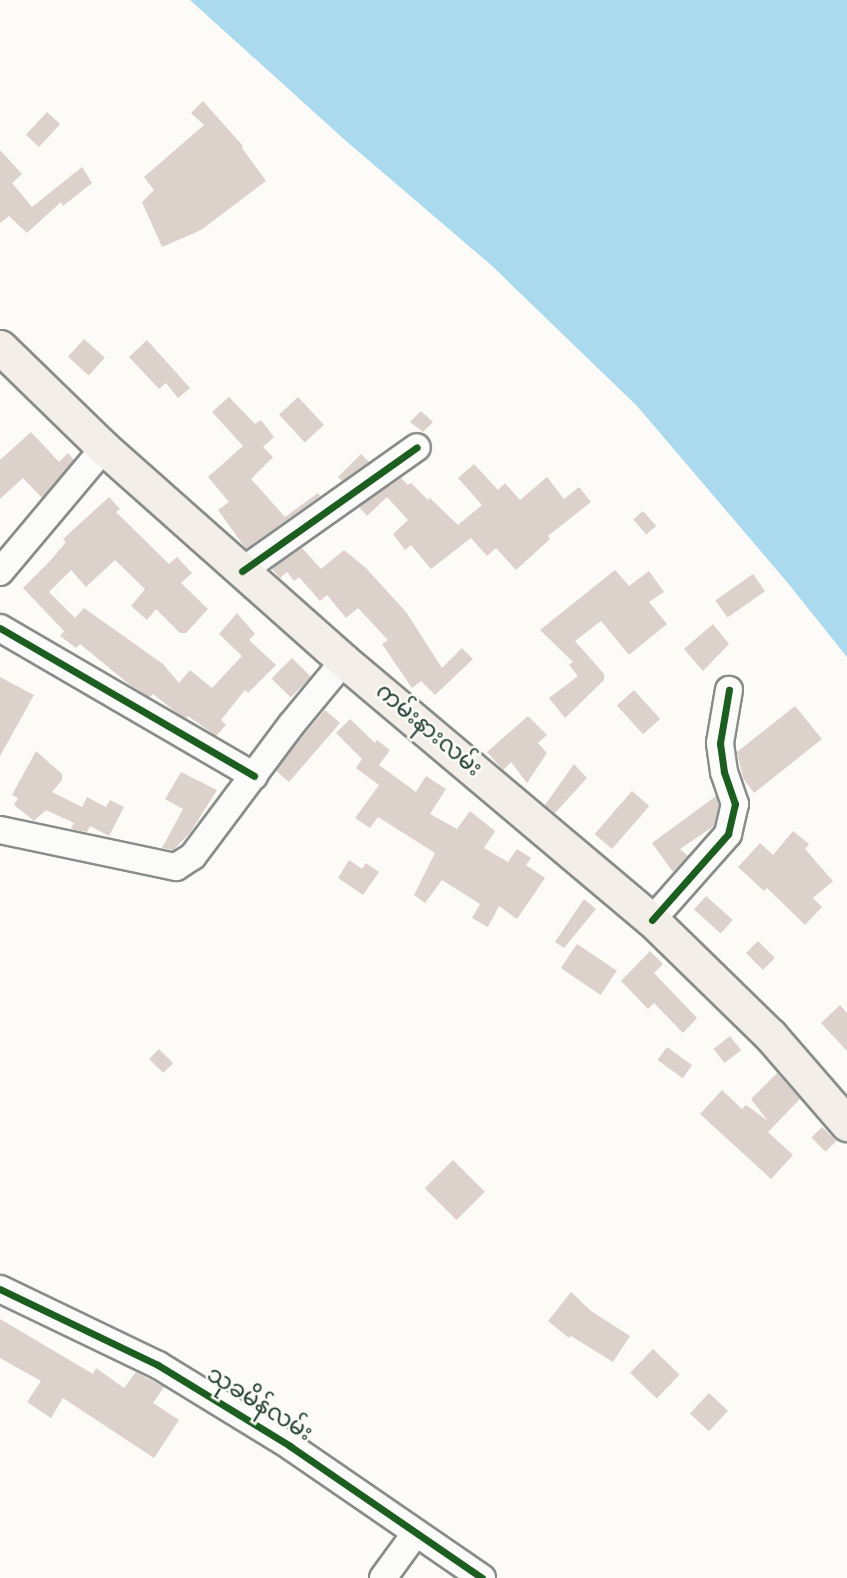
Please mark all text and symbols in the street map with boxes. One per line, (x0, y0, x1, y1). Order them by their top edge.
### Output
street label: ကမ်းနားလမ်း (369, 679, 487, 783)
street label: သုခမိန်လမ်း (201, 1362, 317, 1448)

